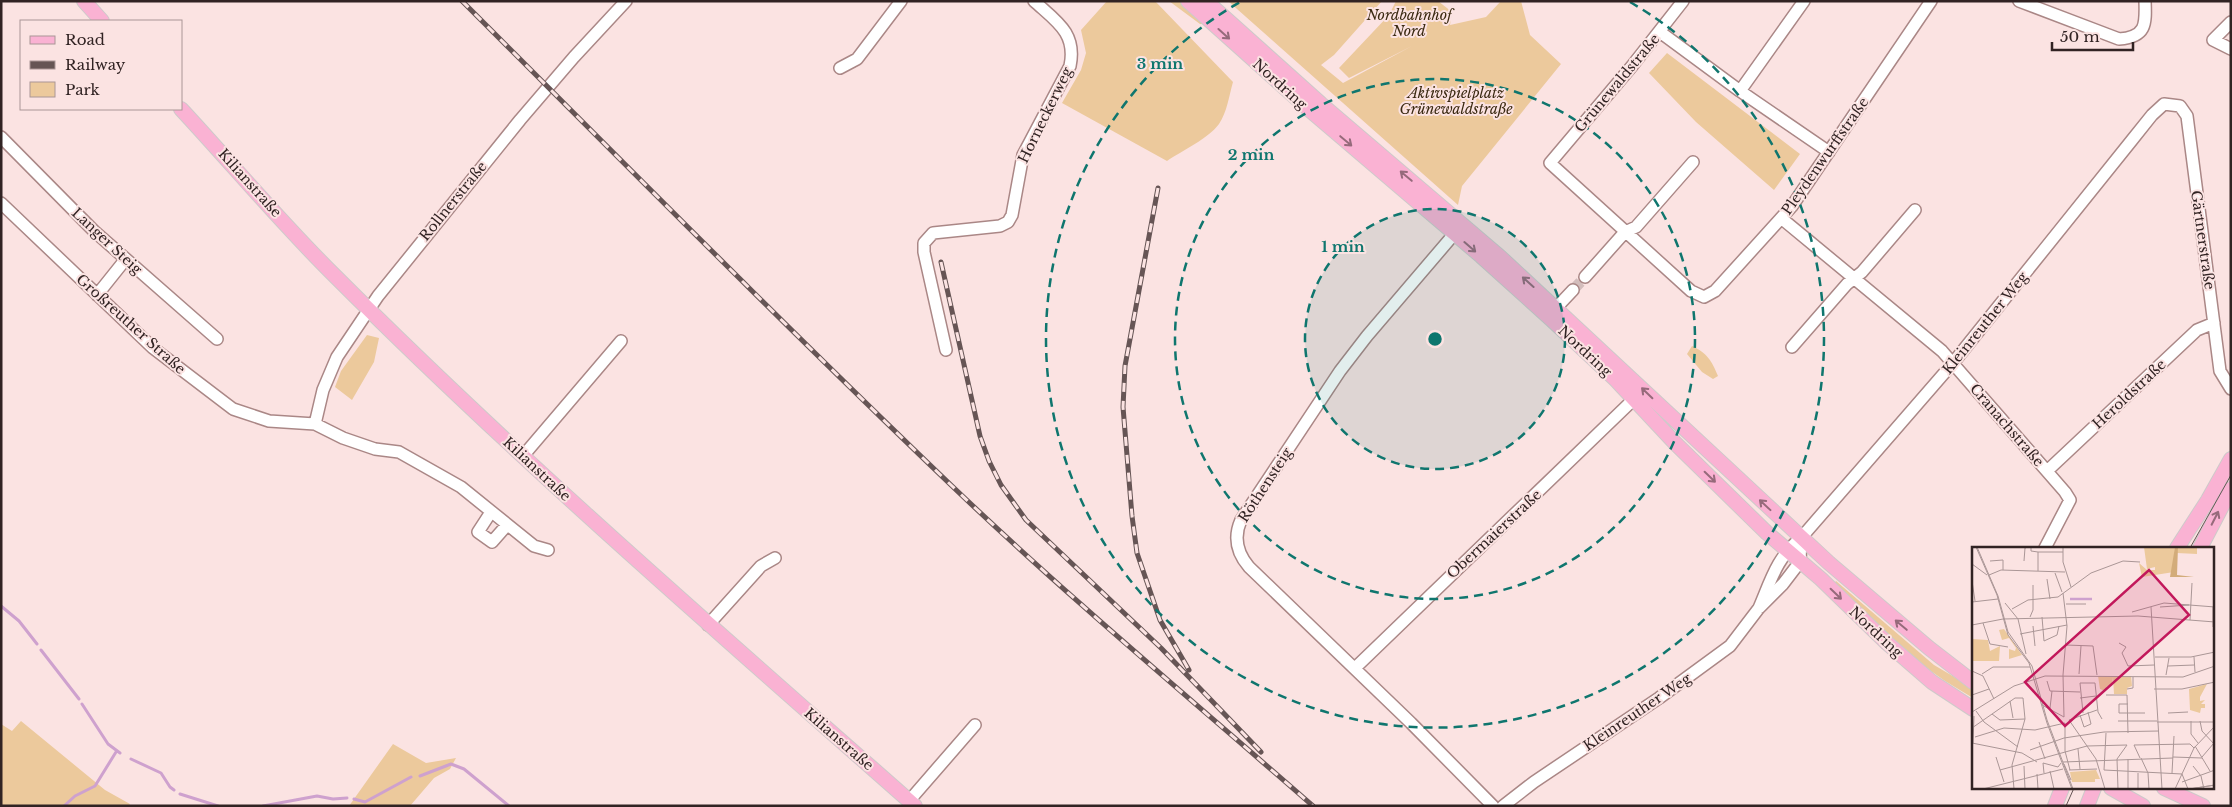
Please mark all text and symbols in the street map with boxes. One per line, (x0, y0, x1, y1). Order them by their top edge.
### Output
park label: Nordbahnhof Nord (1365, 6, 1455, 40)
legend (20, 20, 182, 110)
scale bar (2052, 20, 2133, 52)
text: 50 m (2060, 27, 2100, 46)
one-way arrow (1218, 28, 1231, 40)
text: Road (65, 30, 105, 49)
street label: Grünewaldstraße (1571, 30, 1663, 136)
text: 3 min (1137, 54, 1183, 73)
text: Railway (65, 55, 126, 74)
street label: Nordring (1249, 55, 1311, 113)
street label: Horneckerweg (1014, 64, 1076, 166)
text: Park (65, 80, 101, 99)
park label: Aktivspielplatz Grünewaldstraße (1399, 84, 1513, 118)
street label: Pleydenwurffstraße (1778, 94, 1872, 218)
one-way arrow (1339, 136, 1352, 147)
street label: Kilianstraße (215, 145, 285, 221)
text: 2 min (1228, 145, 1274, 164)
street label: Rollnerstraße (415, 158, 491, 244)
one-way arrow (1399, 170, 1412, 181)
street label: Gärtnerstraße (2187, 189, 2219, 291)
street label: Langer Steig (68, 204, 146, 279)
text: 1 min (1321, 237, 1365, 256)
one-way arrow (1463, 241, 1476, 252)
street label: Kleinreuther Weg (1938, 268, 2032, 378)
street label: Großreuther Straße (73, 270, 189, 378)
one-way arrow (1522, 277, 1535, 288)
street label: Nordring (1554, 322, 1616, 381)
centre of rings (1426, 330, 1444, 348)
street label: Heroldstraße (2088, 355, 2170, 433)
street label: Cranachstraße (1966, 380, 2048, 470)
one-way arrow (1641, 387, 1653, 399)
street label: Kilianstraße (499, 433, 575, 505)
street label: Röthensteig (1234, 444, 1296, 526)
one-way arrow (1703, 471, 1716, 483)
street label: Obermaierstraße (1443, 485, 1545, 583)
one-way arrow (1759, 499, 1771, 511)
one-way arrow (2210, 511, 2220, 526)
inset map (1972, 547, 2214, 790)
one-way arrow (1830, 588, 1842, 600)
street label: Nordring (1845, 603, 1907, 662)
one-way arrow (1894, 619, 1907, 630)
street label: Kleinreuther Weg (1580, 669, 1695, 755)
street label: Kilianstraße (801, 704, 877, 774)

